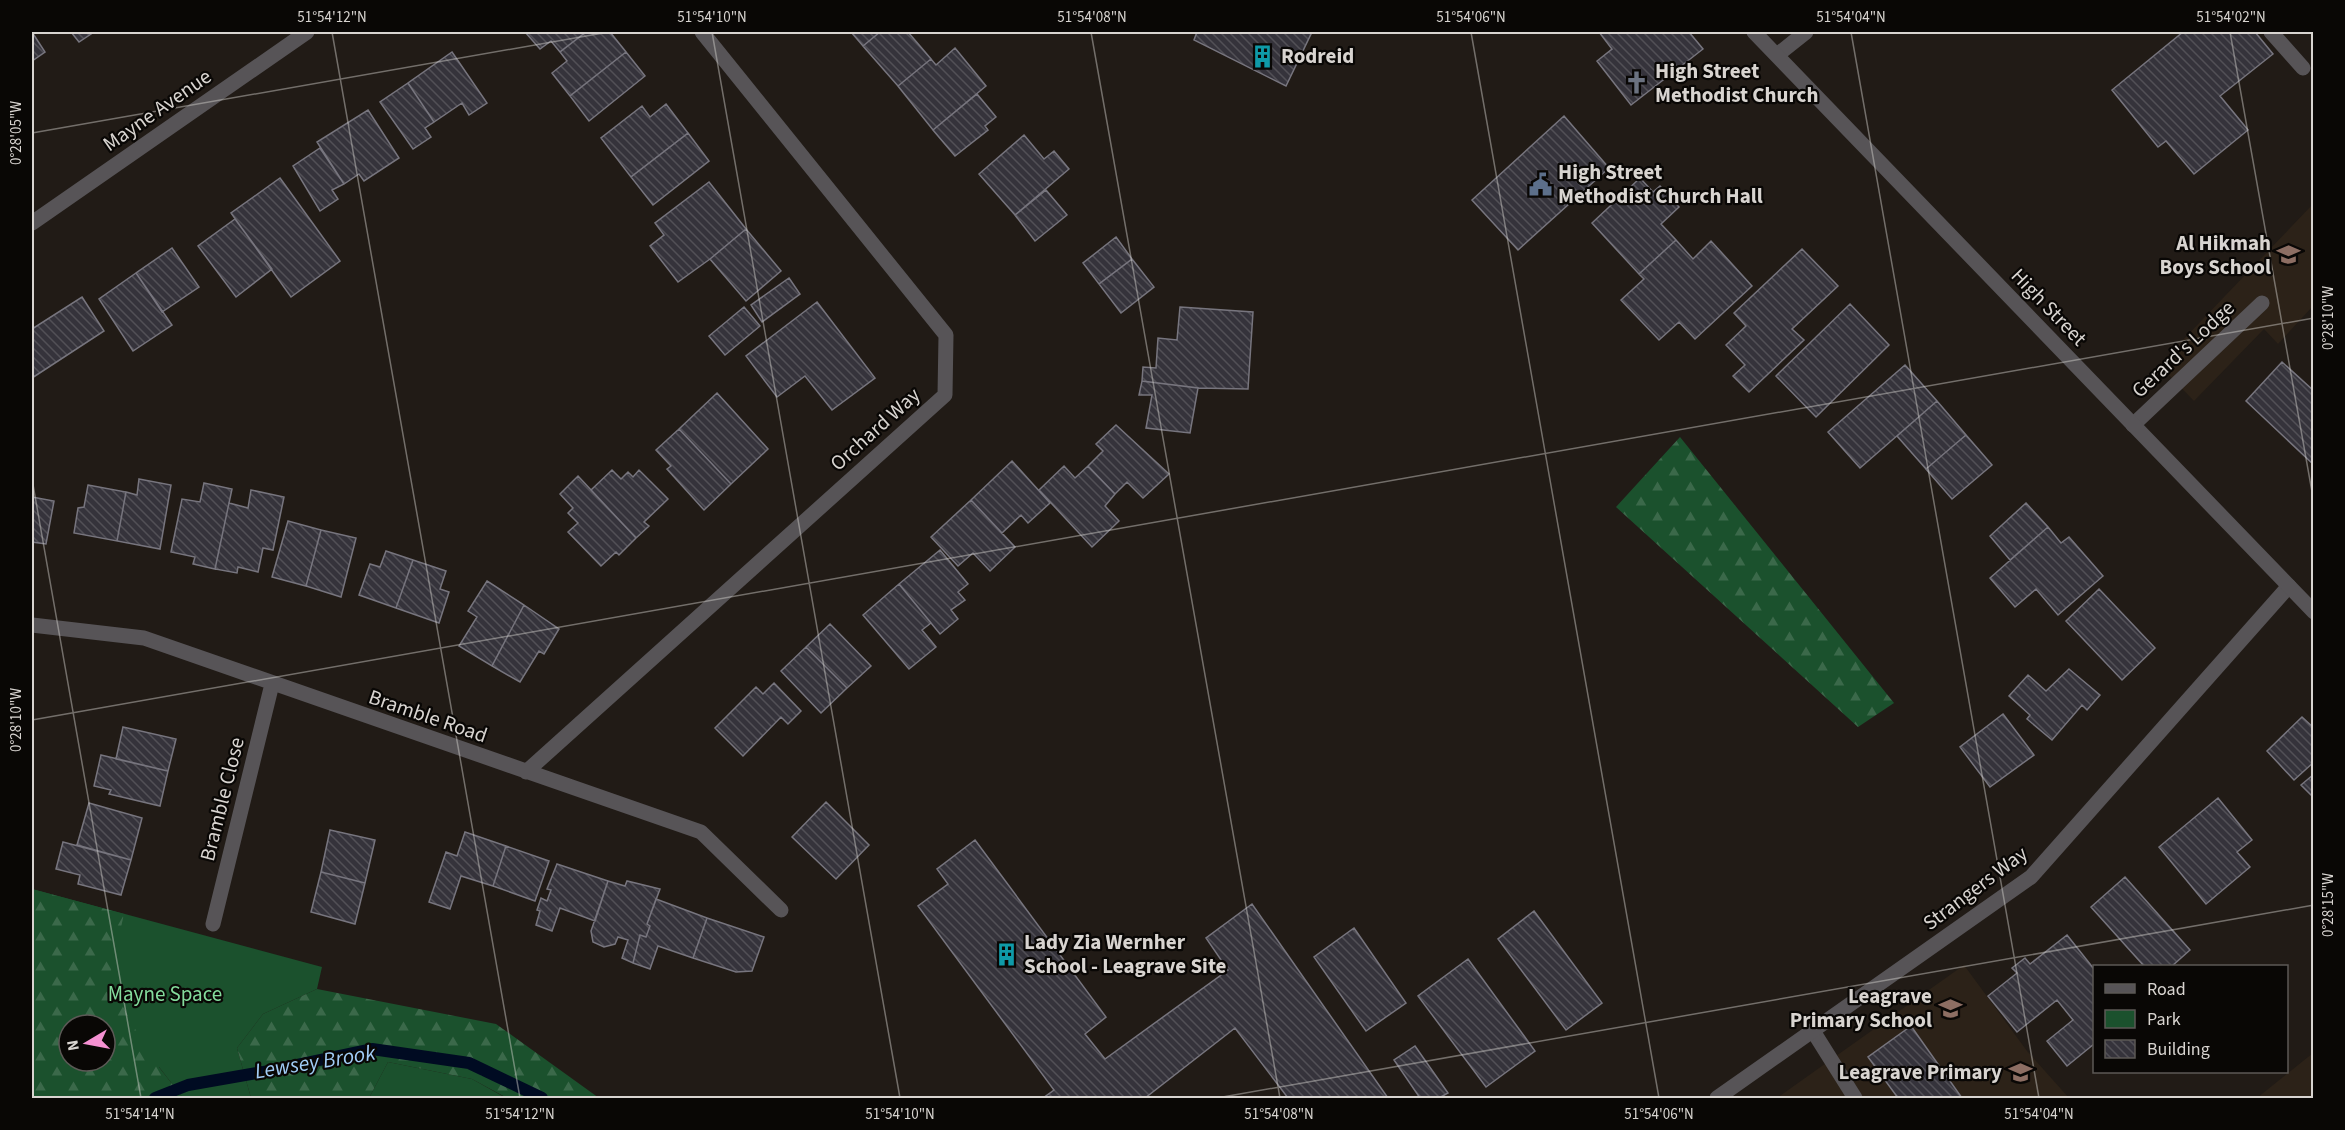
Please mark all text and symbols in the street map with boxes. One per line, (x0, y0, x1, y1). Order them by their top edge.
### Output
text: 51°54'12"N (297, 7, 367, 28)
text: 51°54'10"N (677, 7, 747, 28)
text: 51°54'08"N (1057, 7, 1127, 28)
text: 51°54'06"N (1436, 7, 1506, 28)
text: 51°54'04"N (1816, 7, 1886, 28)
text: 51°54'02"N (2196, 7, 2266, 28)
place label: Rodreid (1281, 41, 1354, 71)
building icon: Rodreid (1250, 43, 1276, 69)
place label: High Street Methodist Church (1655, 56, 1818, 110)
street label: Mayne Avenue (97, 61, 217, 159)
church icon: High Street Methodist Church (1624, 70, 1650, 96)
text: 0°28'05"W (6, 101, 27, 165)
place label: High Street Methodist Church Hall (1558, 157, 1763, 211)
public building icon: High Street Methodist Church Hall (1527, 171, 1553, 197)
place label: Al Hikmah Boys School (2160, 228, 2271, 282)
school or university icon: Al Hikmah Boys School (2276, 242, 2302, 268)
street label: High Street (2004, 261, 2094, 353)
text: 0°28'10"W (2318, 286, 2339, 350)
street label: Gerard's Lodge (2125, 293, 2241, 405)
street label: Orchard Way (823, 380, 927, 478)
street label: Bramble Road (365, 682, 491, 750)
text: 0°28'10"W (6, 688, 27, 752)
street label: Bramble Close (192, 734, 252, 864)
street label: Strangers Way (1916, 839, 2034, 937)
text: 0°28'15"W (2318, 873, 2339, 937)
place label: Lady Zia Wernher School - Leagrave Site (1024, 927, 1227, 981)
building icon: Lady Zia Wernher School - Leagrave Site (993, 941, 1019, 967)
legend (2093, 965, 2288, 1073)
text: Road (2147, 977, 2186, 1002)
park label: Mayne Space (108, 979, 222, 1009)
place label: Leagrave Primary School (1790, 981, 1932, 1035)
school or university icon: Leagrave Primary School (1937, 995, 1963, 1021)
text: Park (2147, 1007, 2181, 1032)
north arrow (57, 1013, 117, 1073)
water label: Lewsey Brook (252, 1037, 378, 1087)
text: Building (2147, 1037, 2210, 1062)
text: N (61, 1038, 85, 1053)
place label: Leagrave Primary (1839, 1057, 2002, 1087)
school or university icon: Leagrave Primary (2007, 1059, 2033, 1085)
text: 51°54'14"N (105, 1104, 175, 1125)
text: 51°54'12"N (485, 1104, 555, 1125)
text: 51°54'10"N (865, 1104, 935, 1125)
text: 51°54'08"N (1244, 1104, 1314, 1125)
text: 51°54'06"N (1624, 1104, 1694, 1125)
text: 51°54'04"N (2004, 1104, 2074, 1125)

